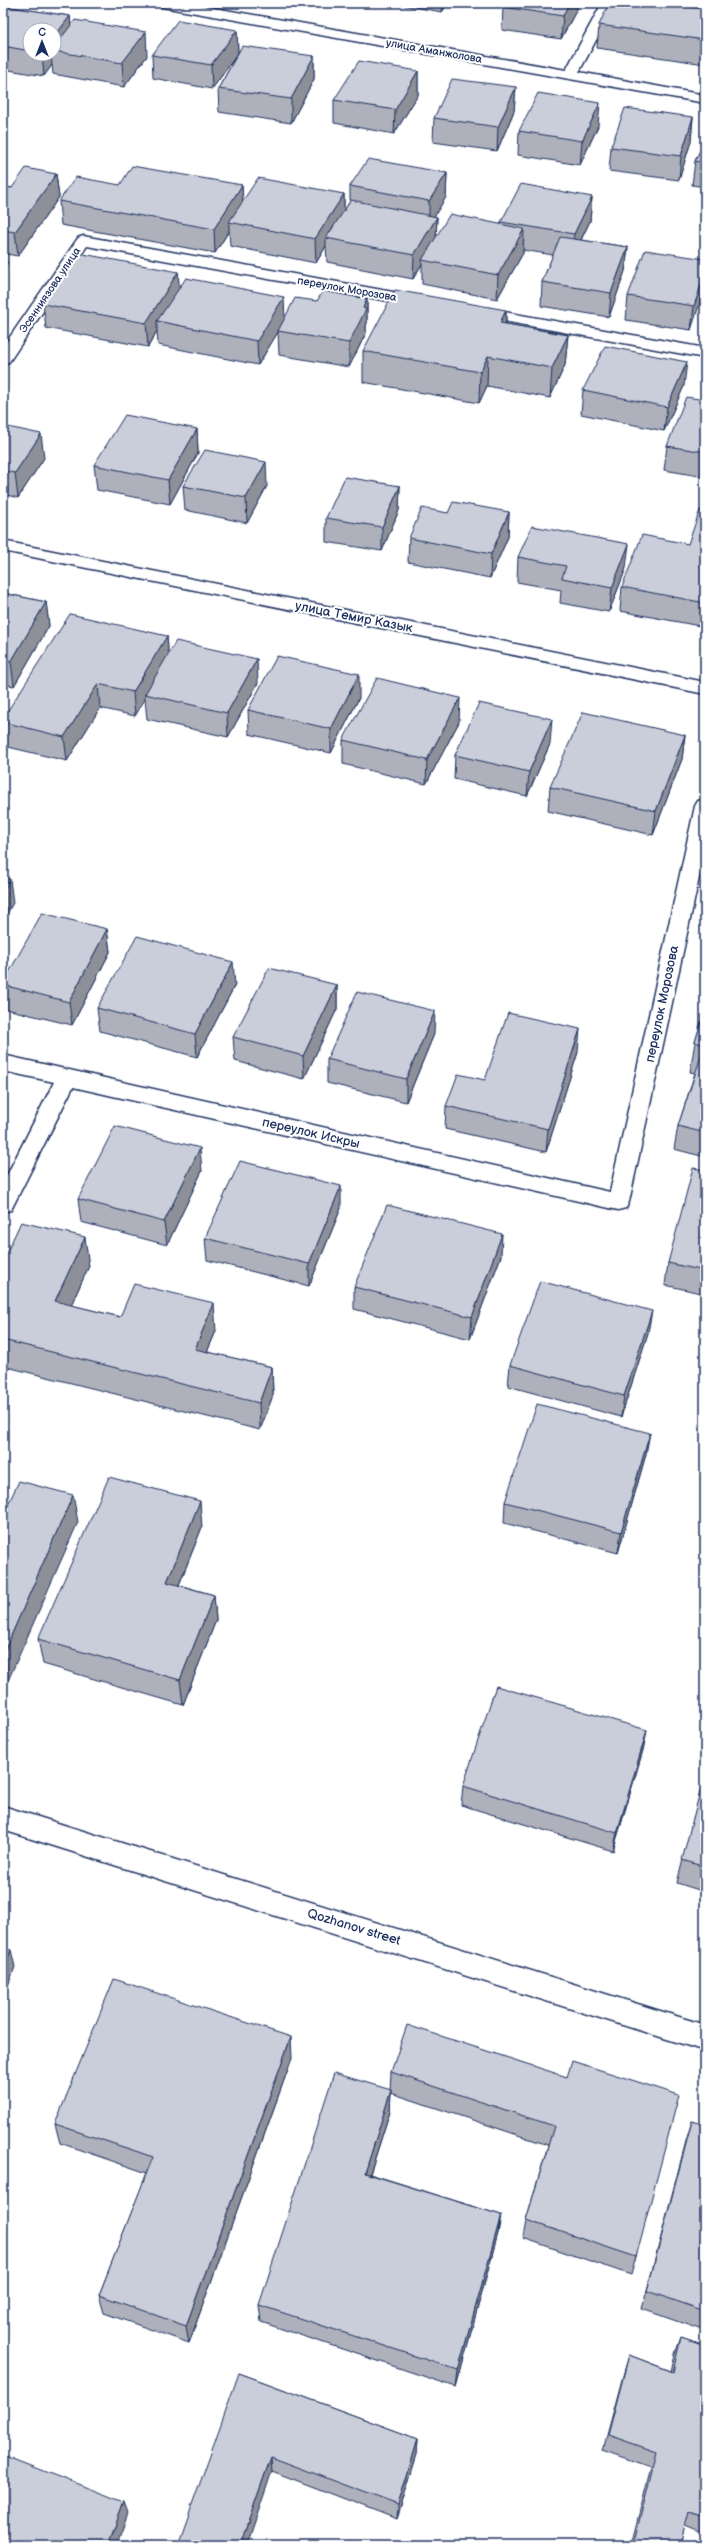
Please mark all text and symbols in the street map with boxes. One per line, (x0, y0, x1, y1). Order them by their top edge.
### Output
north arrow (22, 22, 62, 62)
text: С (38, 26, 46, 39)
street label: улица Аманжолова (385, 36, 484, 66)
street label: Эсенниязова улица (17, 244, 84, 335)
street label: переулок Морозова (296, 274, 398, 304)
street label: улица Темир Казык (294, 598, 414, 636)
street label: переулок Морозова (642, 944, 682, 1064)
street label: переулок Искры (261, 1114, 361, 1152)
street label: Qozhanov street (305, 1905, 403, 1949)

